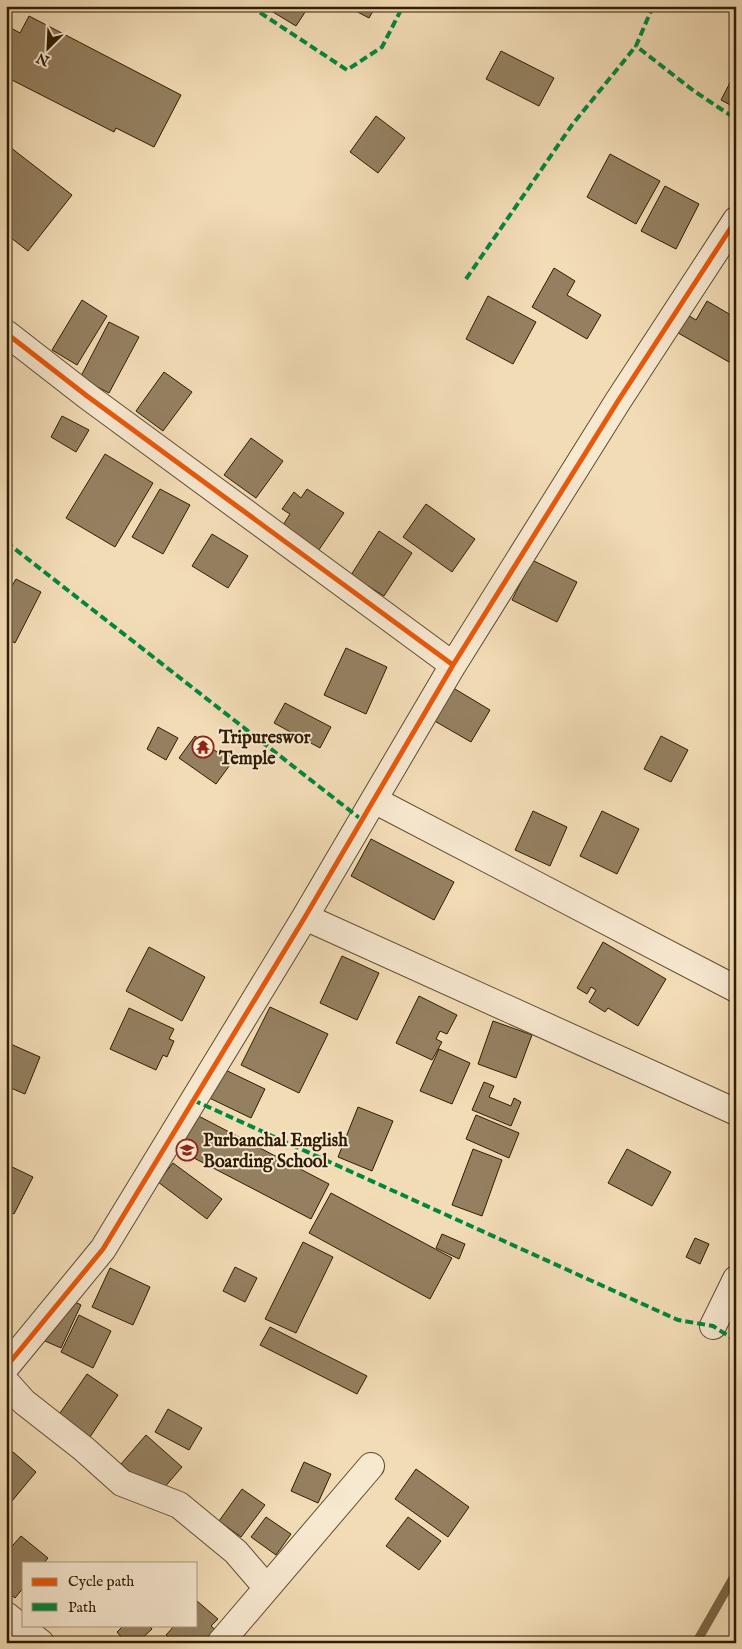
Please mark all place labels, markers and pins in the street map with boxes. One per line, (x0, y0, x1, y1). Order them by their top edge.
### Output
place label: Tripureswor Temple (218, 727, 311, 771)
temple icon: Tripureswor Temple (191, 735, 215, 759)
place label: Purbanchal English Boarding School (203, 1130, 348, 1174)
school or university icon: Purbanchal English Boarding School (175, 1138, 199, 1162)

